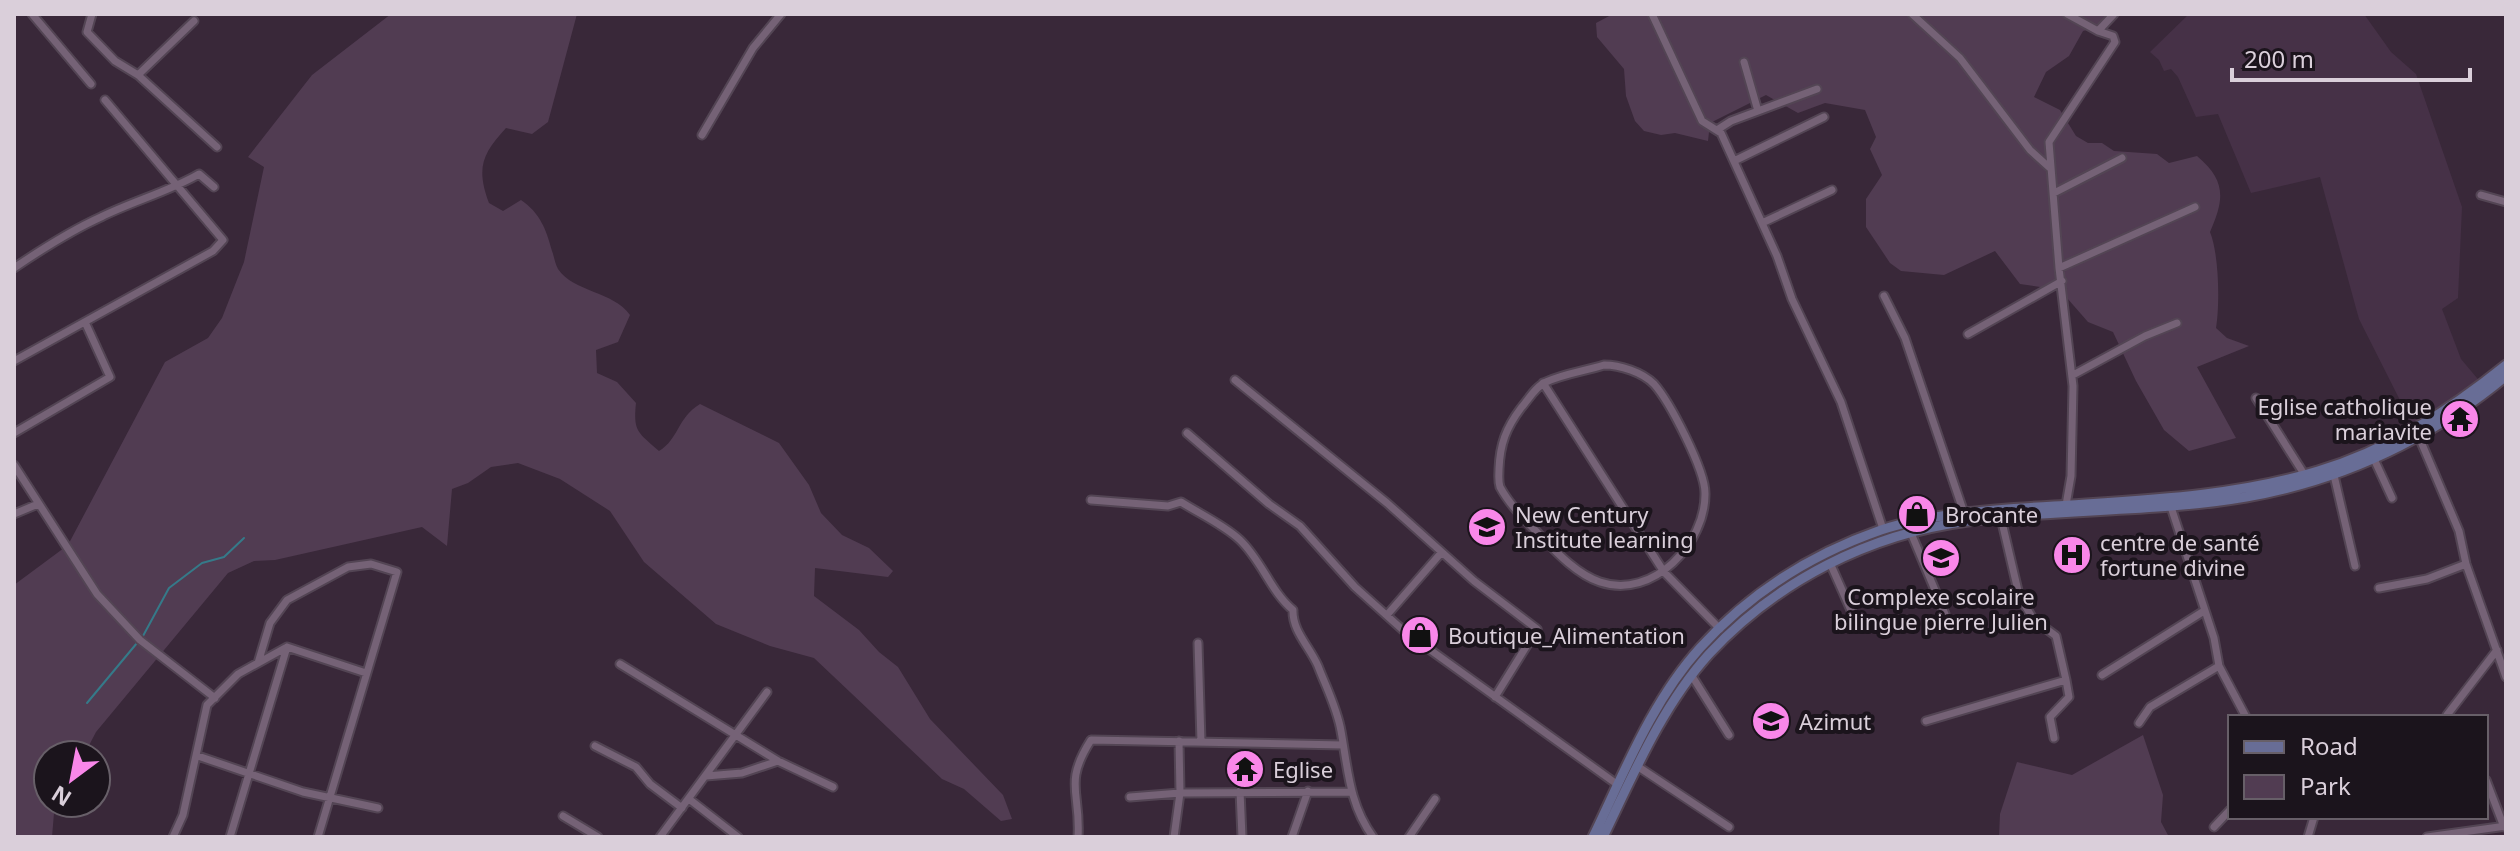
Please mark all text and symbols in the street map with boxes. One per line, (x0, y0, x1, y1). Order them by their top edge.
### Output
scale bar (2232, 32, 2470, 82)
text: 200 m (2244, 42, 2314, 75)
place label: Eglise catholique mariavite (2258, 391, 2432, 446)
temple icon: Eglise catholique mariavite (2439, 398, 2481, 440)
shop icon: Brocante (1896, 493, 1938, 535)
place label: New Century Institute learning (1515, 499, 1694, 554)
place label: Brocante (1945, 499, 2038, 529)
school or university icon: New Century Institute learning (1466, 506, 1508, 548)
place label: centre de santé fortune divine (2100, 527, 2260, 582)
hospital icon: centre de santé fortune divine (2051, 534, 2093, 576)
school or university icon: Complexe scolaire bilingue pierre Julien (1920, 537, 1962, 579)
place label: Complexe scolaire bilingue pierre Julien (1834, 581, 2048, 636)
shop icon: Boutique_Alimentation (1399, 614, 1441, 656)
place label: Boutique_Alimentation (1448, 620, 1685, 650)
school or university icon: Azimut (1750, 700, 1792, 742)
place label: Azimut (1799, 706, 1871, 736)
legend (2228, 715, 2488, 819)
text: Road (2300, 729, 2358, 762)
north arrow (32, 739, 112, 819)
temple icon: Eglise (1224, 748, 1266, 790)
place label: Eglise (1273, 754, 1333, 784)
text: Park (2300, 769, 2351, 802)
text: N (45, 779, 76, 814)

